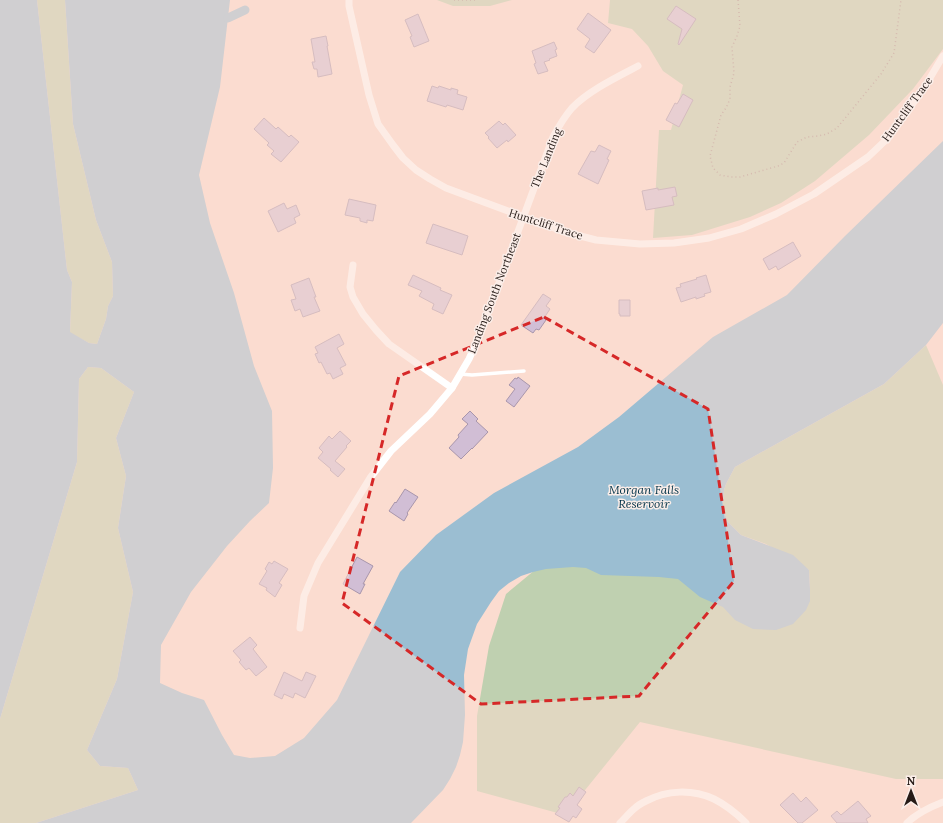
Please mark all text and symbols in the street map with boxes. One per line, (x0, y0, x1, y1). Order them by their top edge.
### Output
street label: Huntcliff Trace (879, 74, 935, 144)
street label: The Landing (528, 125, 565, 190)
street label: Huntcliff Trace (507, 205, 585, 243)
street label: Landing South Northeast (464, 230, 524, 356)
water label: Morgan Falls Reservoir (609, 482, 679, 511)
north arrow (891, 771, 931, 811)
text: N (907, 774, 916, 788)

